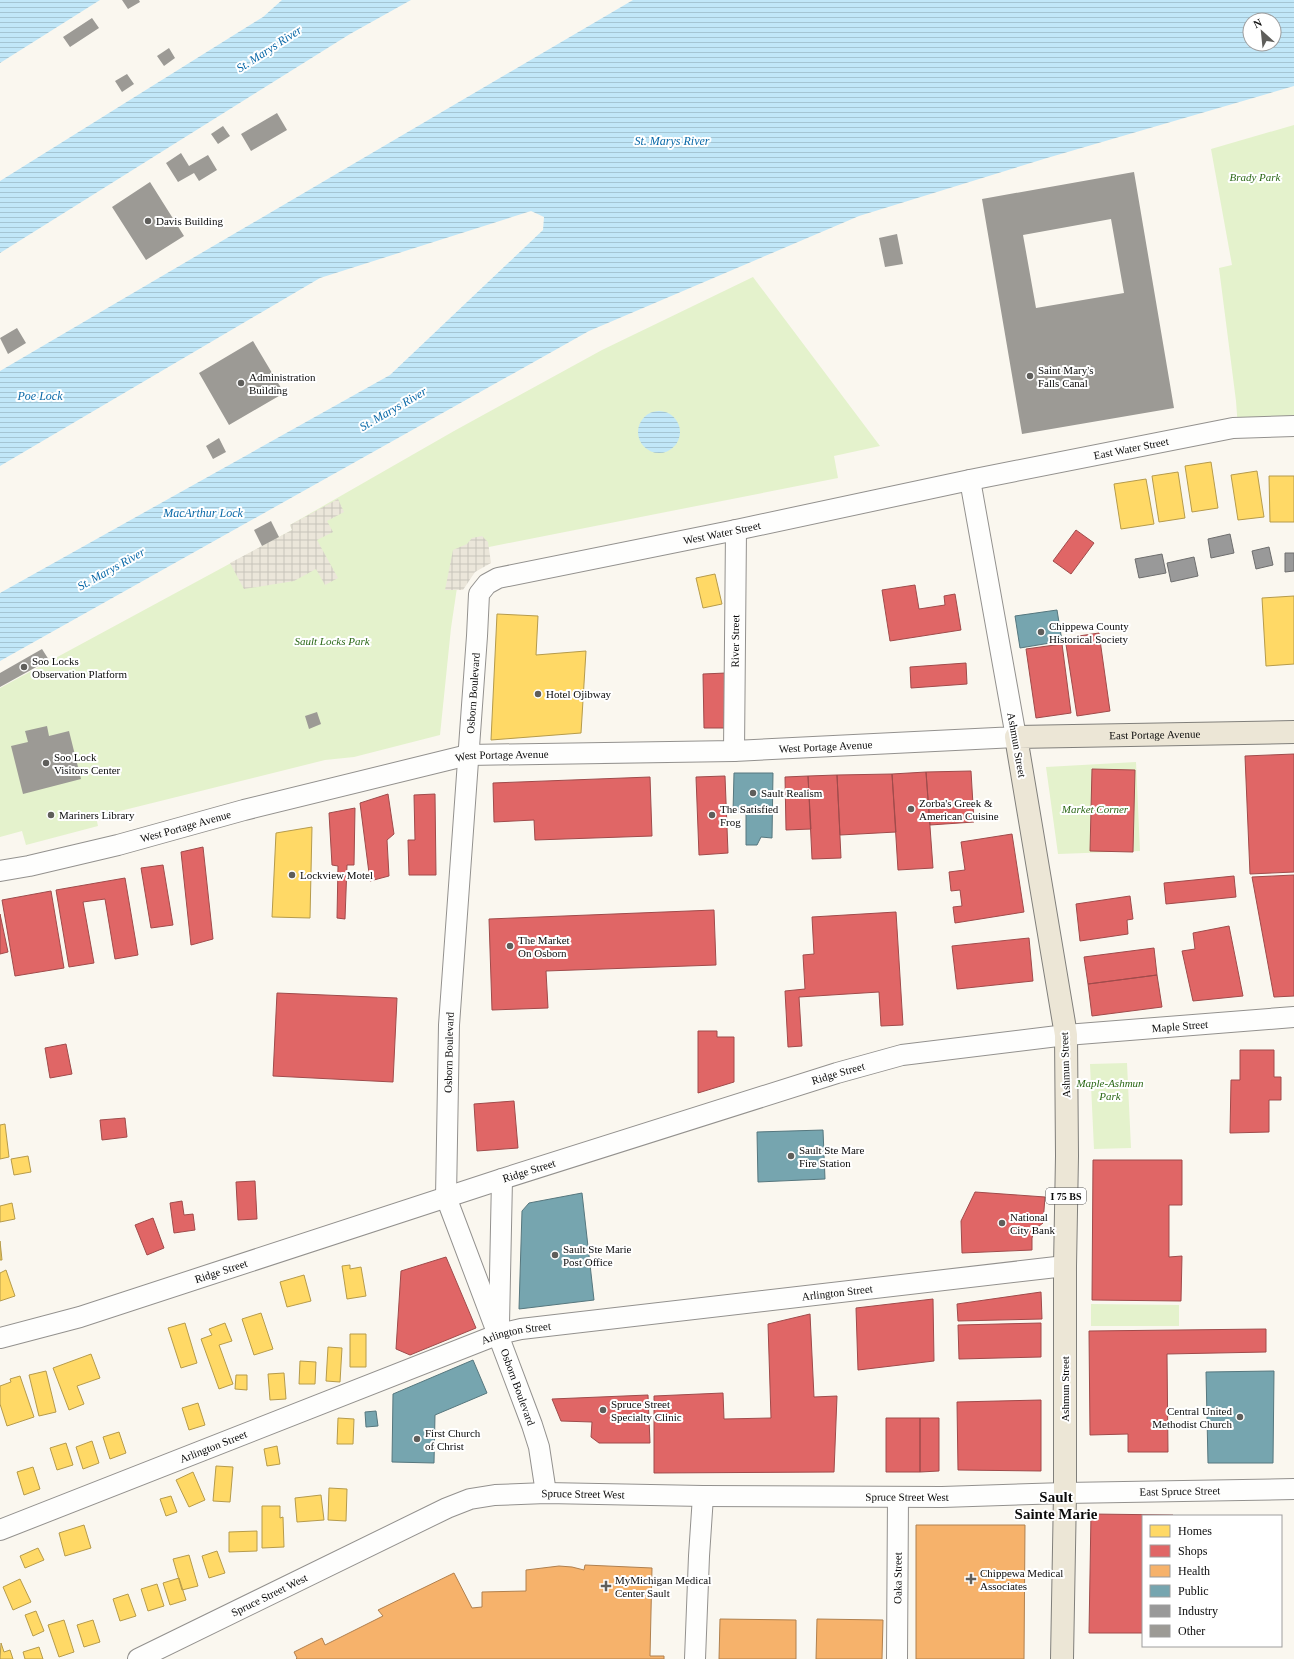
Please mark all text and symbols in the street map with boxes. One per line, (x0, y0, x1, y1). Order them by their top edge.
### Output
north arrow (1242, 12, 1282, 52)
text: N (1251, 16, 1264, 30)
water label: St. Marys River (234, 23, 305, 75)
water label: St. Marys River (635, 134, 710, 148)
park label: Brady Park (1229, 171, 1282, 183)
place label: Davis Building (156, 215, 223, 227)
marker: Davis Building (143, 216, 153, 226)
place label: Saint Mary's Falls Canal (1038, 364, 1093, 389)
place label: Administration Building (249, 371, 316, 396)
marker: Saint Mary's Falls Canal (1025, 371, 1035, 381)
marker: Administration Building (236, 378, 246, 388)
water label: St. Marys River (357, 384, 429, 434)
water label: Poe Lock (17, 389, 63, 403)
street label: East Water Street (1093, 435, 1170, 461)
water label: MacArthur Lock (162, 506, 243, 520)
street label: West Water Street (682, 519, 762, 547)
water label: St. Marys River (75, 545, 147, 593)
street label: River Street (729, 614, 741, 668)
place label: Chippewa County Historical Society (1049, 620, 1129, 645)
marker: Chippewa County Historical Society (1036, 627, 1046, 637)
park label: Sault Locks Park (294, 635, 371, 647)
street label: Osborn Boulevard (464, 652, 482, 734)
place label: Soo Locks Observation Platform (32, 655, 127, 680)
marker: Soo Locks Observation Platform (19, 662, 29, 672)
place label: Hotel Ojibway (546, 688, 612, 700)
marker: Hotel Ojibway (533, 689, 543, 699)
street label: Ashmun Street (1005, 712, 1029, 778)
street label: East Portage Avenue (1109, 728, 1200, 741)
street label: West Portage Avenue (778, 738, 873, 755)
street label: West Portage Avenue (454, 748, 549, 764)
place label: Soo Lock Visitors Center (54, 751, 121, 776)
marker: Soo Lock Visitors Center (41, 758, 51, 768)
place label: Sault Realism (761, 787, 823, 799)
marker: Sault Realism (748, 788, 758, 798)
place label: Zorba's Greek & American Cuisine (919, 797, 999, 822)
place label: The Satisfied Frog (720, 803, 779, 828)
park label: Market Corner (1061, 803, 1129, 815)
marker: Zorba's Greek & American Cuisine (906, 804, 916, 814)
street label: West Portage Avenue (139, 808, 232, 845)
place label: Mariners Library (59, 809, 135, 821)
marker: Mariners Library (46, 810, 56, 820)
marker: The Satisfied Frog (707, 810, 717, 820)
place label: Lockview Motel (300, 869, 373, 881)
marker: Lockview Motel (287, 870, 297, 880)
place label: The Market On Osborn (518, 934, 570, 959)
marker: The Market On Osborn (505, 941, 515, 951)
street label: Osborn Boulevard (442, 1011, 456, 1093)
street label: Maple Street (1151, 1018, 1209, 1034)
street label: Ashmun Street (1058, 1032, 1072, 1098)
street label: Ridge Street (810, 1060, 866, 1087)
park label: Maple-Ashmun Park (1075, 1077, 1144, 1102)
place label: Sault Ste Mare Fire Station (799, 1144, 864, 1169)
marker: Sault Ste Mare Fire Station (786, 1151, 796, 1161)
street label: Ridge Street (501, 1156, 557, 1184)
road number: I 75 BS (1046, 1188, 1086, 1204)
place label: National City Bank (1010, 1211, 1055, 1236)
marker: National City Bank (997, 1218, 1007, 1228)
place label: Sault Ste Marie Post Office (563, 1243, 632, 1268)
marker: Sault Ste Marie Post Office (550, 1250, 560, 1260)
street label: Ridge Street (193, 1257, 249, 1285)
street label: Arlington Street (801, 1282, 873, 1302)
street label: Arlington Street (479, 1320, 551, 1346)
street label: Osborn Boulevard (499, 1347, 538, 1428)
street label: Ashmun Street (1059, 1356, 1071, 1422)
place label: Spruce Street Specialty Clinic (611, 1398, 682, 1423)
marker: Spruce Street Specialty Clinic (598, 1405, 608, 1415)
place label: Central United Methodist Church (1152, 1405, 1232, 1430)
marker: Central United Methodist Church (1235, 1412, 1245, 1422)
place label: First Church of Christ (425, 1427, 481, 1452)
street label: Arlington Street (178, 1428, 249, 1465)
marker: First Church of Christ (412, 1434, 422, 1444)
street label: East Spruce Street (1139, 1484, 1220, 1498)
street label: Spruce Street West (541, 1487, 625, 1501)
district label: Sault Sainte Marie (1015, 1489, 1098, 1522)
street label: Spruce Street West (865, 1491, 949, 1503)
legend (1142, 1515, 1282, 1647)
text: Homes (1178, 1524, 1212, 1538)
text: Shops (1178, 1544, 1208, 1558)
street label: Oaka Street (891, 1552, 904, 1604)
text: Health (1178, 1564, 1210, 1578)
place label: Chippewa Medical Associates (980, 1567, 1063, 1592)
street label: Spruce Street West (229, 1571, 309, 1619)
marker: Chippewa Medical Associates (965, 1573, 977, 1585)
place label: MyMichigan Medical Center Sault (615, 1574, 711, 1599)
marker: MyMichigan Medical Center Sault (600, 1580, 612, 1592)
text: Public (1178, 1584, 1209, 1598)
text: Industry (1178, 1604, 1218, 1618)
text: Other (1178, 1624, 1205, 1638)

